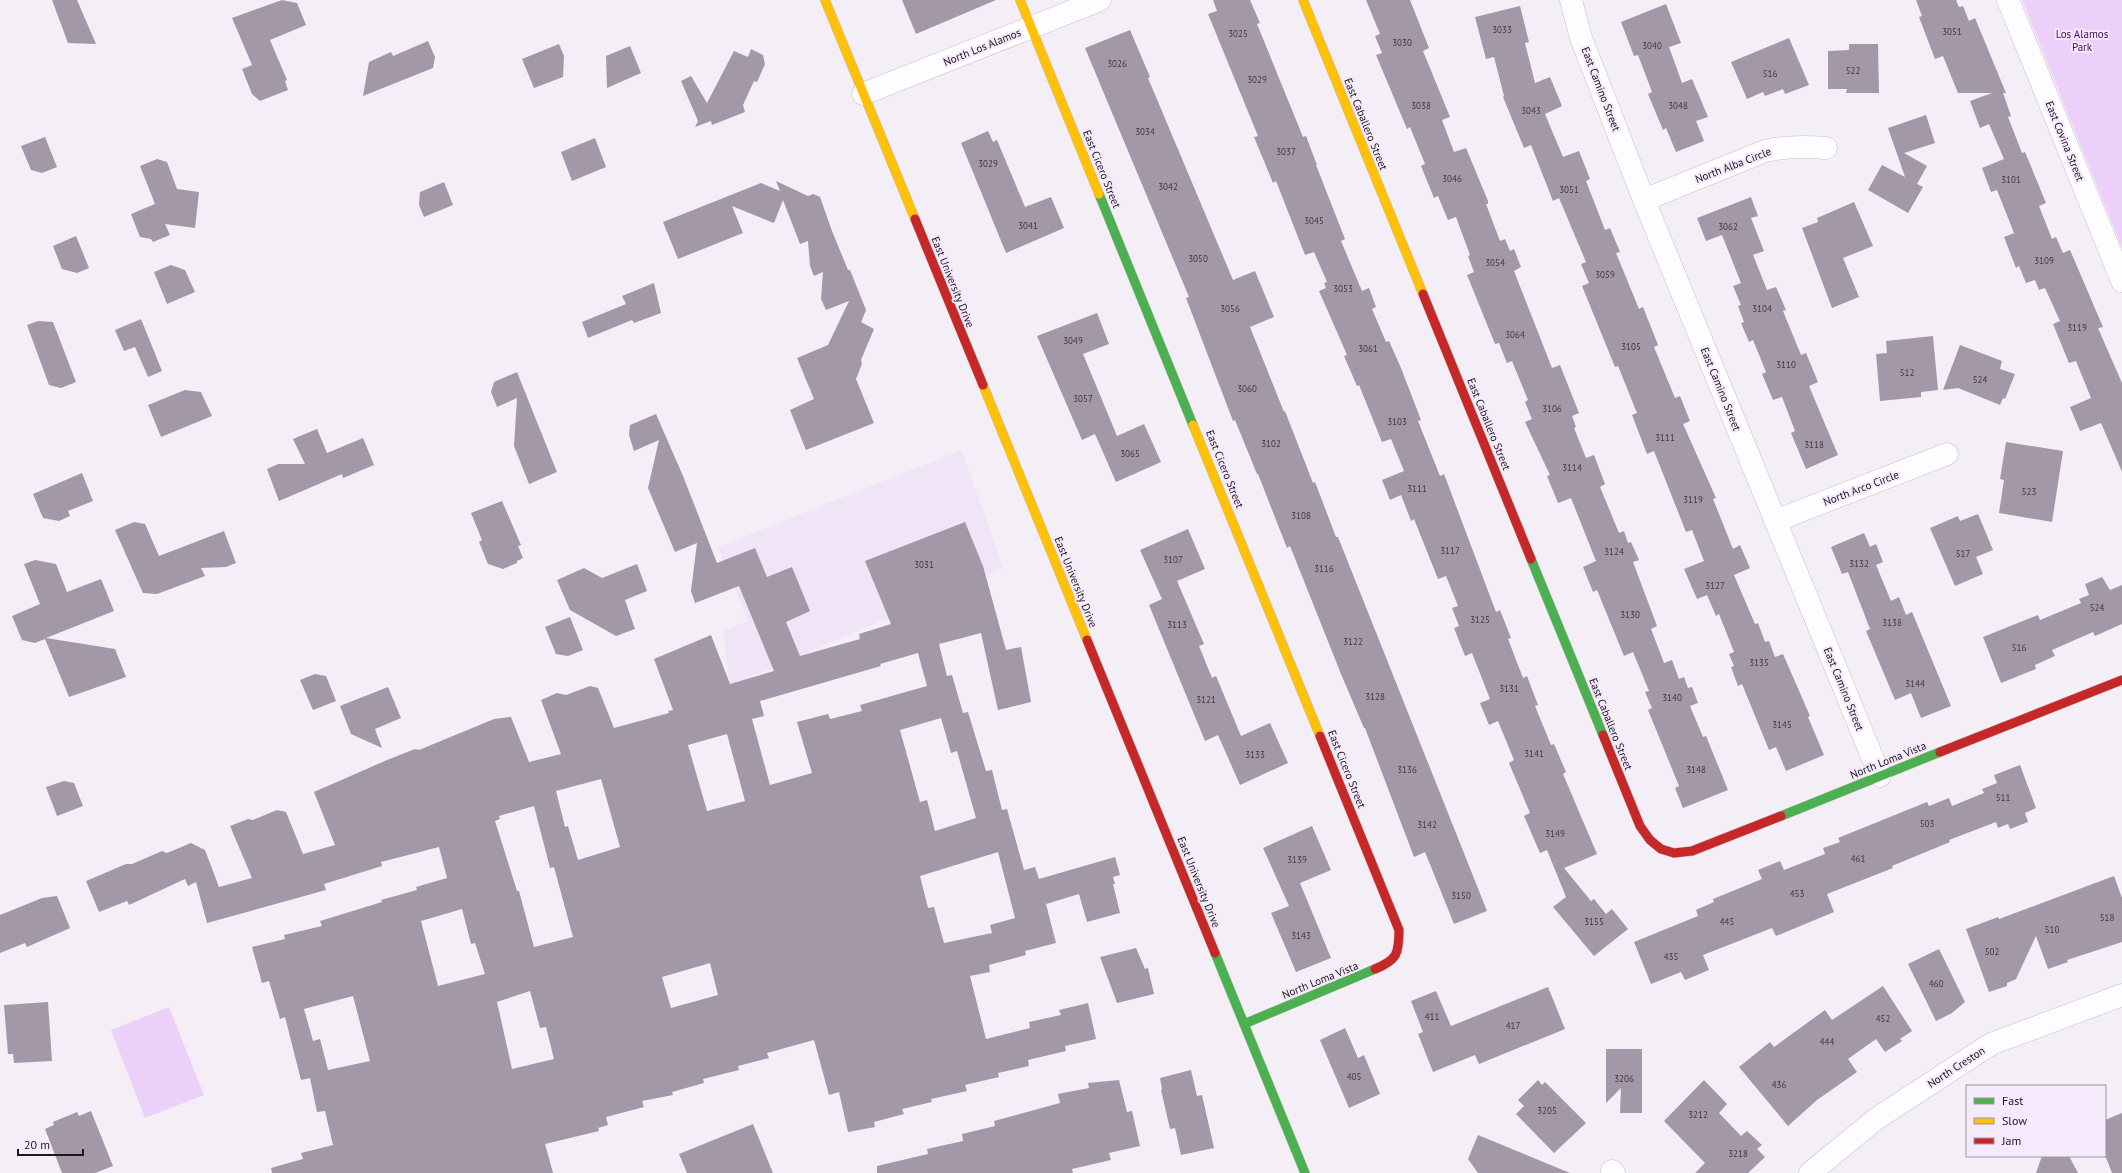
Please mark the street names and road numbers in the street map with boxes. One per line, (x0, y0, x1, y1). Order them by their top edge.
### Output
street label: North Los Alamos (941, 25, 1023, 69)
street label: East Camino Street (1579, 45, 1624, 133)
street label: East Caballero Street (1341, 76, 1391, 172)
street label: East Covina Street (2043, 99, 2088, 183)
street label: East Cicero Street (1080, 128, 1124, 210)
street label: North Alba Circle (1693, 144, 1773, 186)
street label: East University Drive (928, 234, 978, 330)
street label: East Camino Street (1698, 345, 1744, 433)
street label: East Caballero Street (1464, 376, 1514, 472)
street label: East Cicero Street (1203, 428, 1247, 510)
street label: North Arco Circle (1821, 467, 1901, 509)
street label: East University Drive (1051, 534, 1101, 630)
street label: East Camino Street (1821, 645, 1867, 733)
street label: East Caballero Street (1586, 676, 1636, 772)
street label: East Cicero Street (1325, 728, 1369, 810)
street label: North Loma Vista (1848, 738, 1928, 782)
street label: East University Drive (1174, 834, 1224, 930)
street label: North Loma Vista (1280, 958, 1360, 1002)
street label: North Creston (1925, 1043, 1987, 1091)

